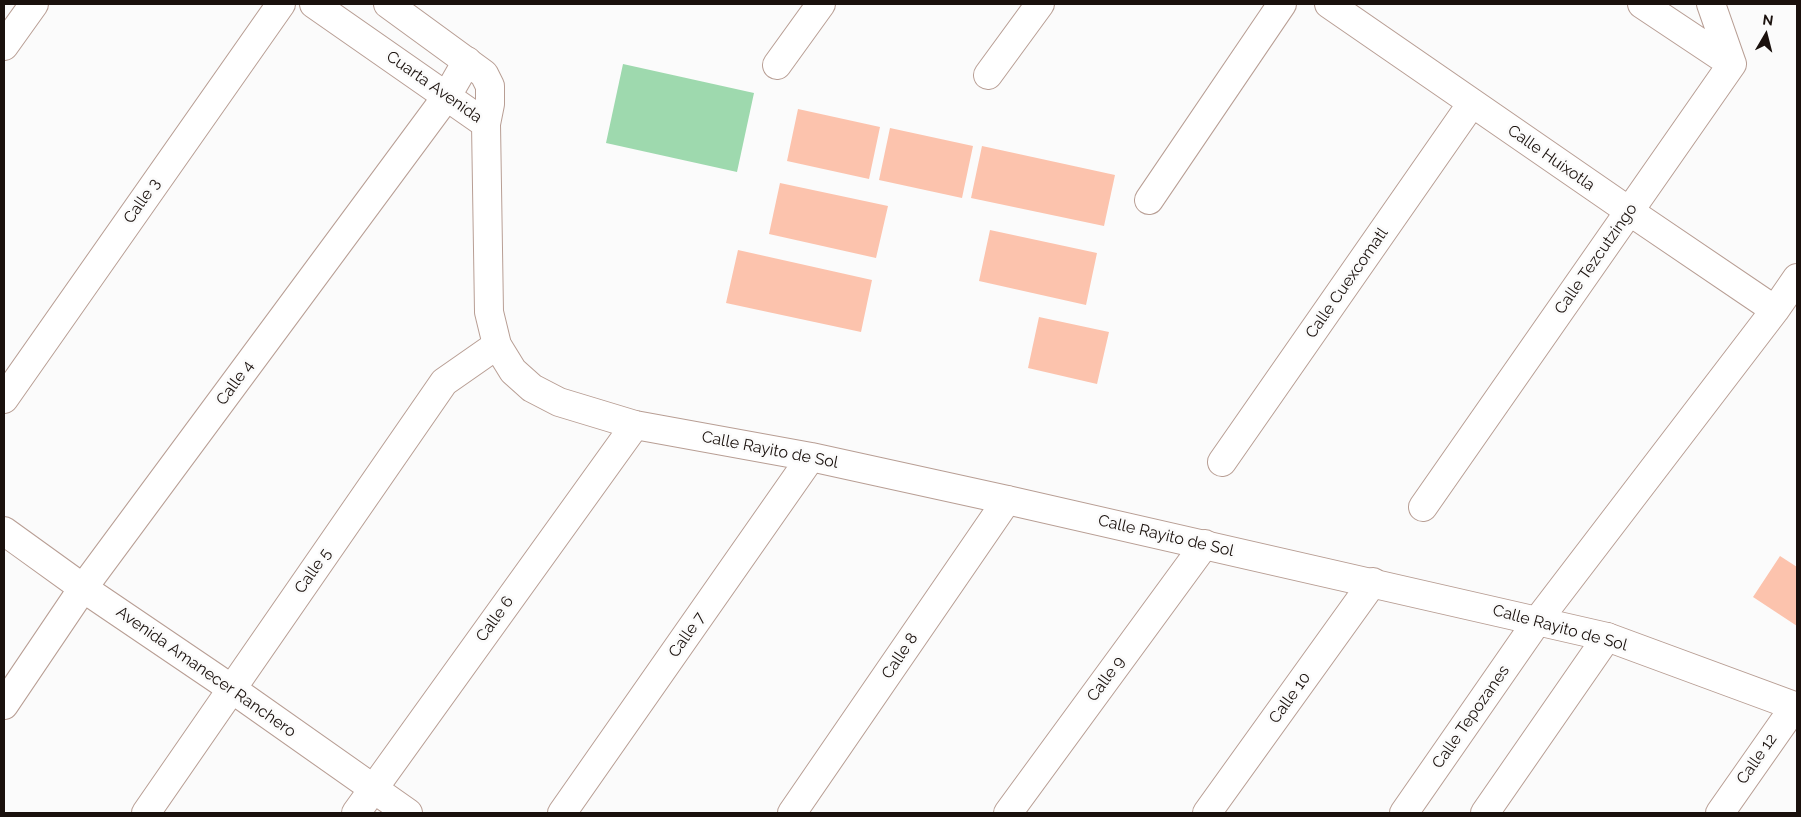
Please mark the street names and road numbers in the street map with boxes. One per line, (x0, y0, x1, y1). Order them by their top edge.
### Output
street label: Cuarta Avenida (382, 47, 486, 127)
street label: Calle Huixotla (1504, 121, 1598, 195)
street label: Calle 3 (120, 175, 164, 227)
street label: Calle Tezcutzingo (1551, 200, 1641, 318)
street label: Calle Cuexcomatl (1302, 224, 1392, 342)
street label: Calle 4 (212, 357, 258, 409)
street label: Calle Rayito de Sol (700, 427, 840, 473)
street label: Calle Rayito de Sol (1096, 511, 1236, 561)
street label: Calle 5 (291, 545, 335, 597)
street label: Calle 6 (472, 593, 518, 645)
street label: Calle Rayito de Sol (1491, 601, 1629, 655)
street label: Avenida Amanecer Ranchero (112, 602, 300, 742)
street label: Calle 7 (665, 609, 709, 661)
street label: Calle 8 (878, 629, 922, 683)
street label: Calle 9 (1083, 653, 1129, 705)
street label: Calle Tepozanes (1428, 662, 1514, 772)
street label: Calle 10 (1265, 669, 1315, 727)
street label: Calle 12 (1733, 730, 1781, 788)

